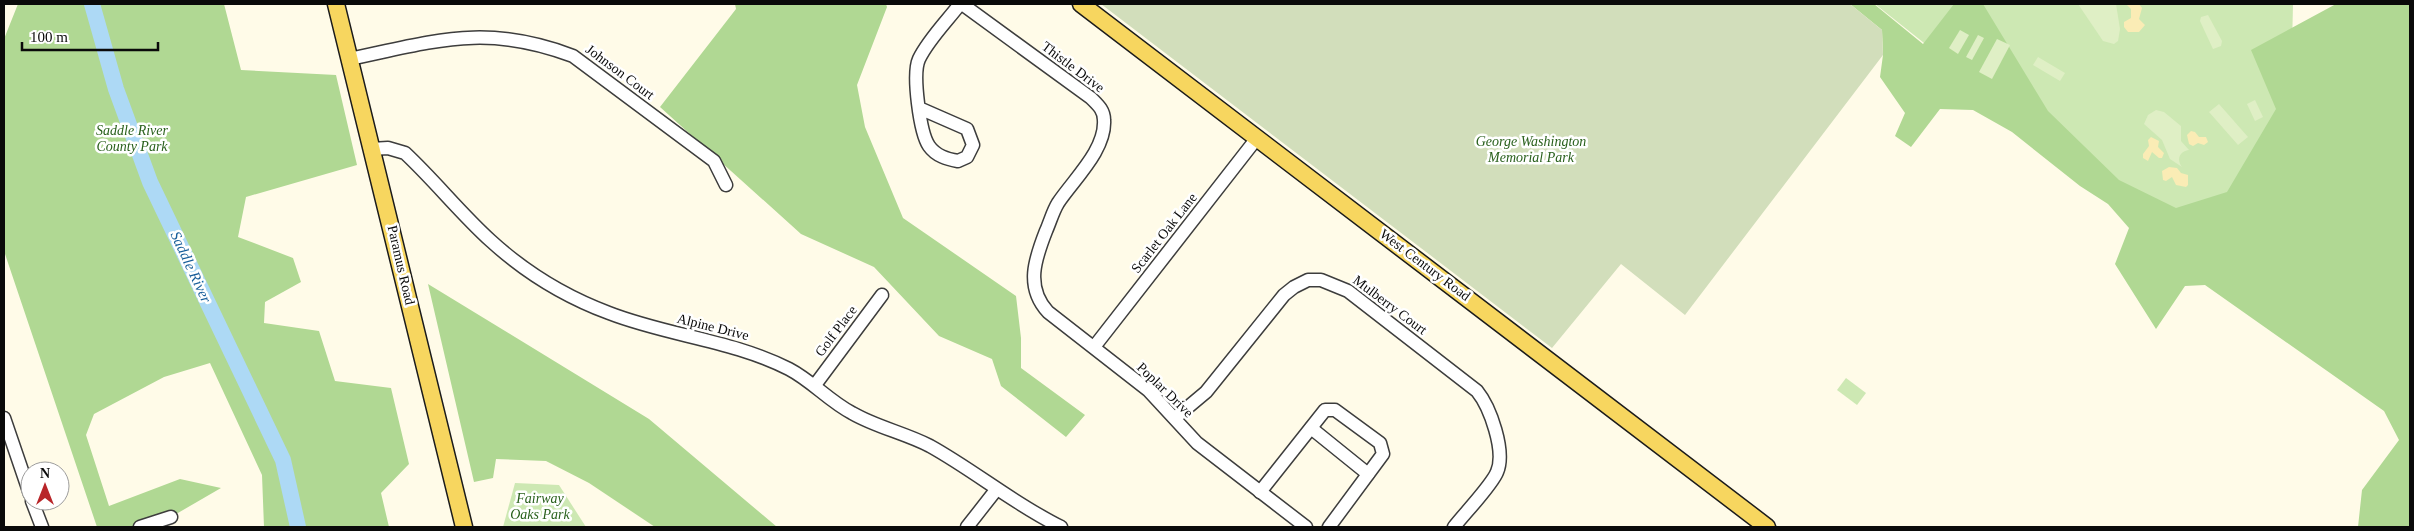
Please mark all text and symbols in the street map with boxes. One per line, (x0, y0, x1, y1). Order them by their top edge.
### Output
scale bar (22, 20, 159, 52)
text: 100 m (30, 29, 68, 45)
street label: Thistle Drive (1039, 39, 1107, 95)
street label: Johnson Court (583, 42, 657, 103)
park label: Saddle River County Park (96, 123, 169, 154)
park label: George Washington Memorial Park (1476, 134, 1586, 165)
street label: Scarlet Oak Lane (1128, 190, 1200, 276)
street label: Paramus Road (385, 224, 417, 306)
street label: West Century Road (1377, 226, 1473, 304)
water label: Saddle River (167, 229, 215, 305)
street label: Mulberry Court (1350, 272, 1430, 338)
street label: Golf Place (812, 303, 860, 359)
street label: Alpine Drive (676, 311, 750, 343)
street label: Poplar Drive (1134, 360, 1196, 420)
north arrow (20, 461, 70, 511)
text: N (40, 466, 50, 481)
park label: Fairway Oaks Park (510, 491, 571, 522)

